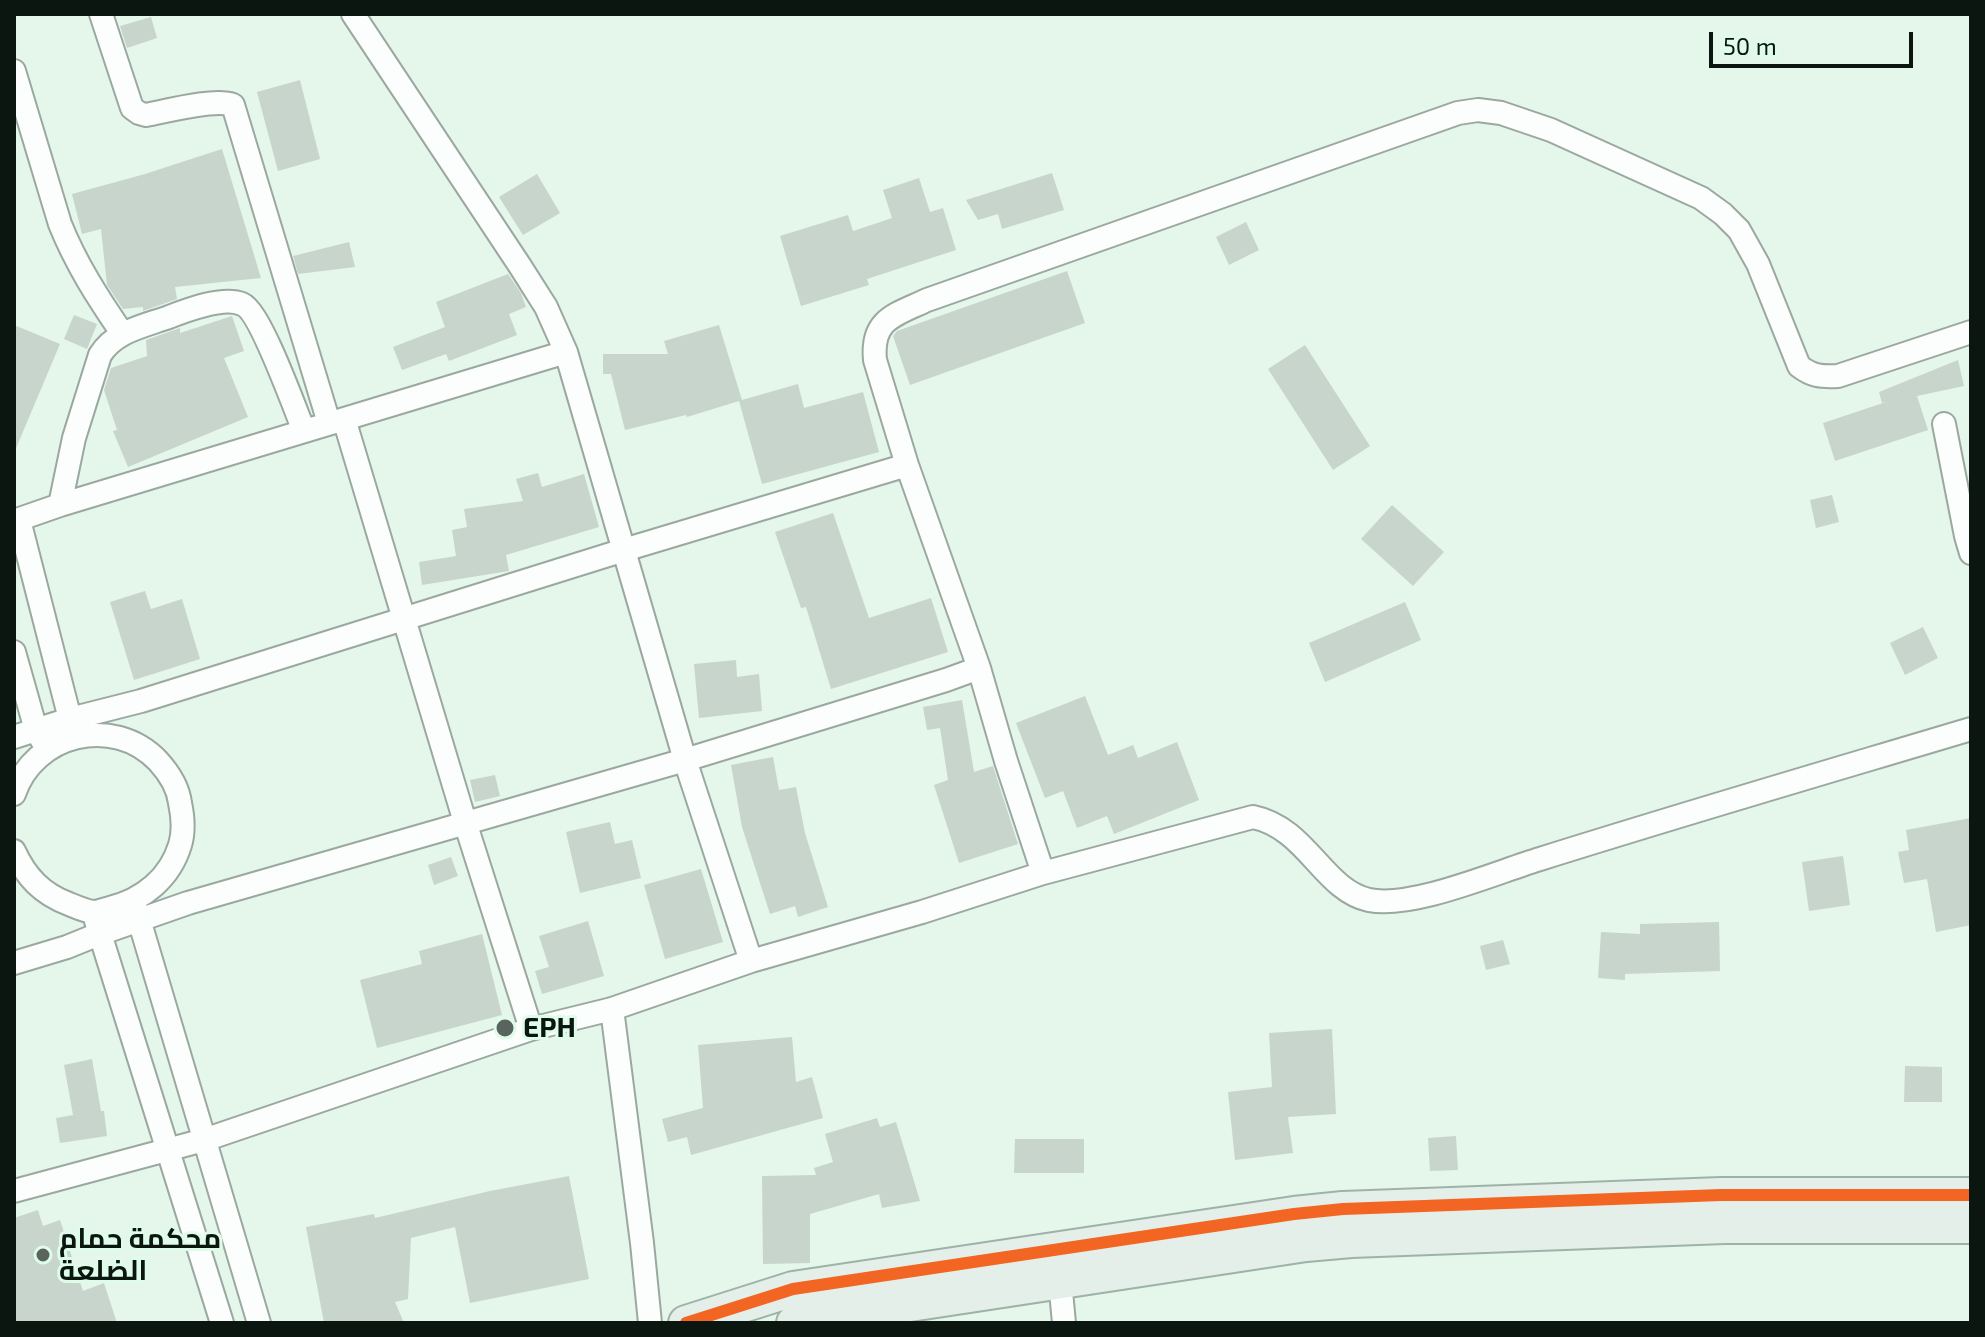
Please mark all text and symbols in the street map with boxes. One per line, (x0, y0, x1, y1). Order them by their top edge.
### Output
scale bar (1713, 16, 1917, 66)
text: 50 m (1723, 31, 1777, 60)
place label: EPH (523, 1011, 576, 1045)
marker: EPH (494, 1017, 516, 1039)
place label: محكمة حمام الضلعة (59, 1222, 221, 1288)
marker: محكمة حمام الضلعة (34, 1246, 52, 1264)

